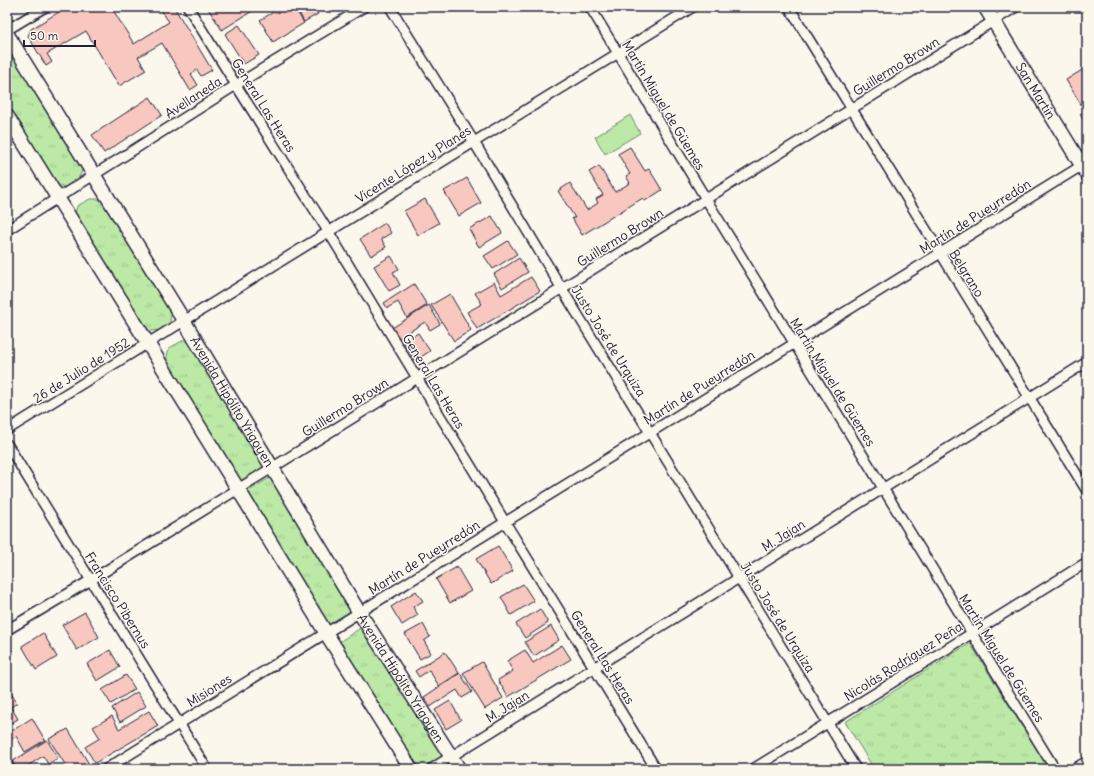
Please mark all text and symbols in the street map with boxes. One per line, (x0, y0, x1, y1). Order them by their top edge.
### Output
scale bar (24, 22, 95, 48)
text: 50 m (30, 28, 59, 43)
street label: Guillermo Brown (850, 33, 943, 100)
street label: Martín Miguel de Güemes (618, 37, 709, 173)
street label: General Las Heras (228, 55, 299, 155)
street label: San Martín (1012, 59, 1060, 123)
street label: Avellaneda (162, 73, 225, 122)
street label: Vicente López y Planes (352, 122, 474, 207)
street label: Martín de Pueyrredón (916, 175, 1035, 258)
street label: Guillermo Brown (574, 204, 667, 271)
street label: Belgrano (945, 246, 988, 300)
street label: Justo José de Urquiza (568, 283, 650, 400)
street label: Martín Miguel de Güemes (786, 315, 879, 450)
street label: General Las Heras (399, 331, 469, 432)
street label: Avenida Hipólito Yrigoyen (186, 333, 278, 470)
street label: 26 de Julio de 1952 (30, 334, 133, 407)
street label: Martín de Pueyrredón (640, 346, 759, 429)
street label: Guillermo Brown (299, 374, 392, 441)
street label: M. Jajan (758, 515, 809, 555)
street label: Martín de Pueyrredón (365, 516, 484, 599)
street label: Francisco Pibernus (81, 549, 154, 652)
street label: Justo José de Urquiza (737, 559, 819, 676)
street label: Martín Miguel de Güemes (955, 591, 1048, 726)
street label: General Las Heras (567, 607, 638, 707)
street label: Avenida Hipólito Yrigoyen (353, 611, 448, 746)
street label: Nicolás Rodríguez Peña (841, 618, 966, 705)
street label: Misiones (184, 670, 235, 711)
street label: M. Jajan (482, 686, 533, 726)

